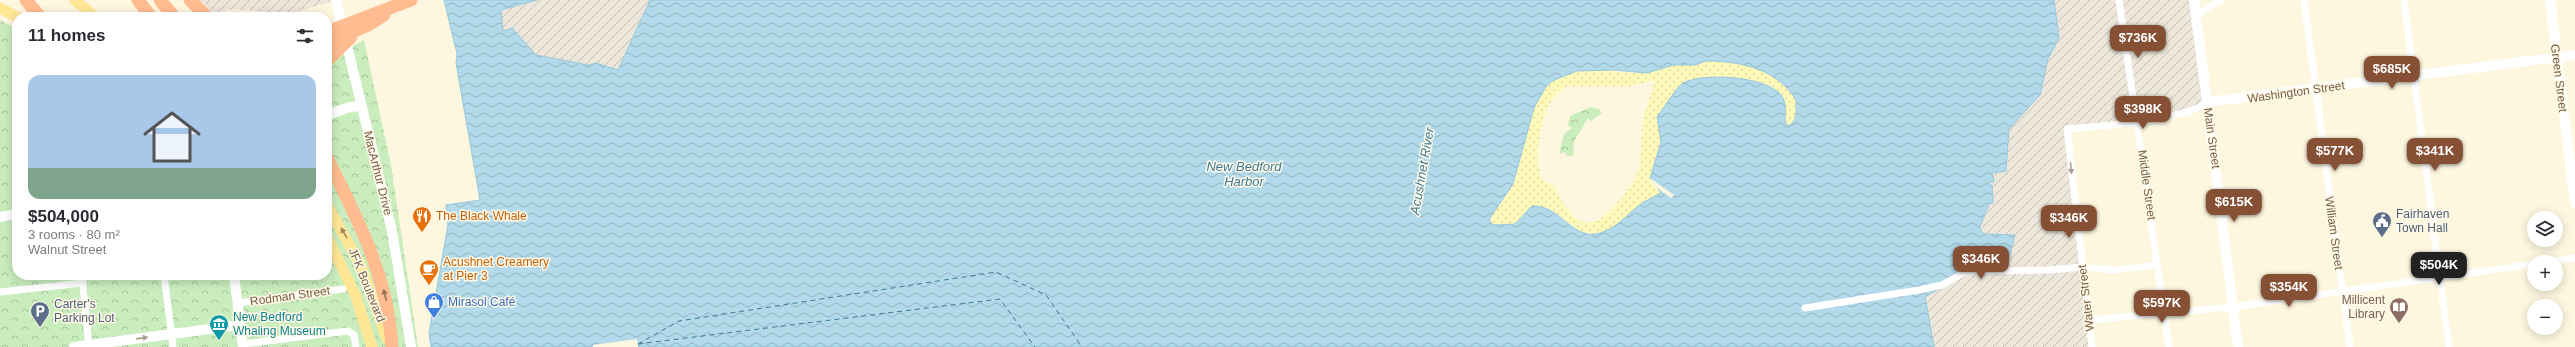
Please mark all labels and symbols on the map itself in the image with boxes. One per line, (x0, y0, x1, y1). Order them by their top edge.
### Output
pin: $736K (2110, 25, 2166, 59)
street label: Green Street (2548, 43, 2570, 114)
pin: $685K (2364, 56, 2420, 90)
street label: Washington Street (2246, 78, 2346, 106)
pin: $398K (2115, 96, 2171, 130)
street label: Main Street (2201, 107, 2223, 170)
water label: Acushnet River (1407, 126, 1437, 217)
street label: MacArthur Drive (361, 129, 395, 217)
pin: $577K (2307, 138, 2363, 172)
pin: $341K (2407, 138, 2463, 172)
street label: Middle Street (2135, 149, 2159, 222)
water label: New Bedford Harbor (1206, 159, 1282, 189)
one-way arrow (2068, 162, 2075, 174)
pin: $615K (2206, 189, 2262, 223)
street label: William Street (2322, 195, 2346, 271)
restaurant icon: The Black Whale (411, 205, 433, 233)
pin: $346K (2041, 205, 2097, 239)
place label: Fairhaven Town Hall (2396, 207, 2449, 235)
place label: The Black Whale (436, 209, 527, 223)
public building icon: Fairhaven Town Hall (2371, 210, 2393, 238)
one-way arrow (340, 227, 347, 239)
street label: JFK Boulevard (346, 246, 388, 324)
pin: $346K (1953, 246, 2009, 280)
pin: $504K (2411, 252, 2467, 286)
place label: Acushnet Creamery at Pier 3 (443, 255, 549, 283)
cafe icon: Acushnet Creamery at Pier 3 (418, 258, 440, 286)
street label: Water Street (2075, 263, 2097, 332)
pin: $354K (2261, 274, 2317, 308)
street label: Rodman Street (249, 283, 332, 309)
one-way arrow (381, 288, 387, 301)
pin: $597K (2134, 290, 2190, 324)
shop icon: Mirasol Café (423, 291, 445, 319)
place label: Millicent Library (2342, 293, 2386, 321)
place label: Mirasol Café (448, 295, 516, 309)
library icon: Millicent Library (2388, 296, 2410, 324)
place label: Carter's Parking Lot (54, 297, 115, 325)
parking icon: Carter's Parking Lot (29, 300, 51, 328)
place label: New Bedford Whaling Museum (233, 310, 326, 338)
museum icon: New Bedford Whaling Museum (208, 313, 230, 341)
one-way arrow (136, 335, 148, 341)

